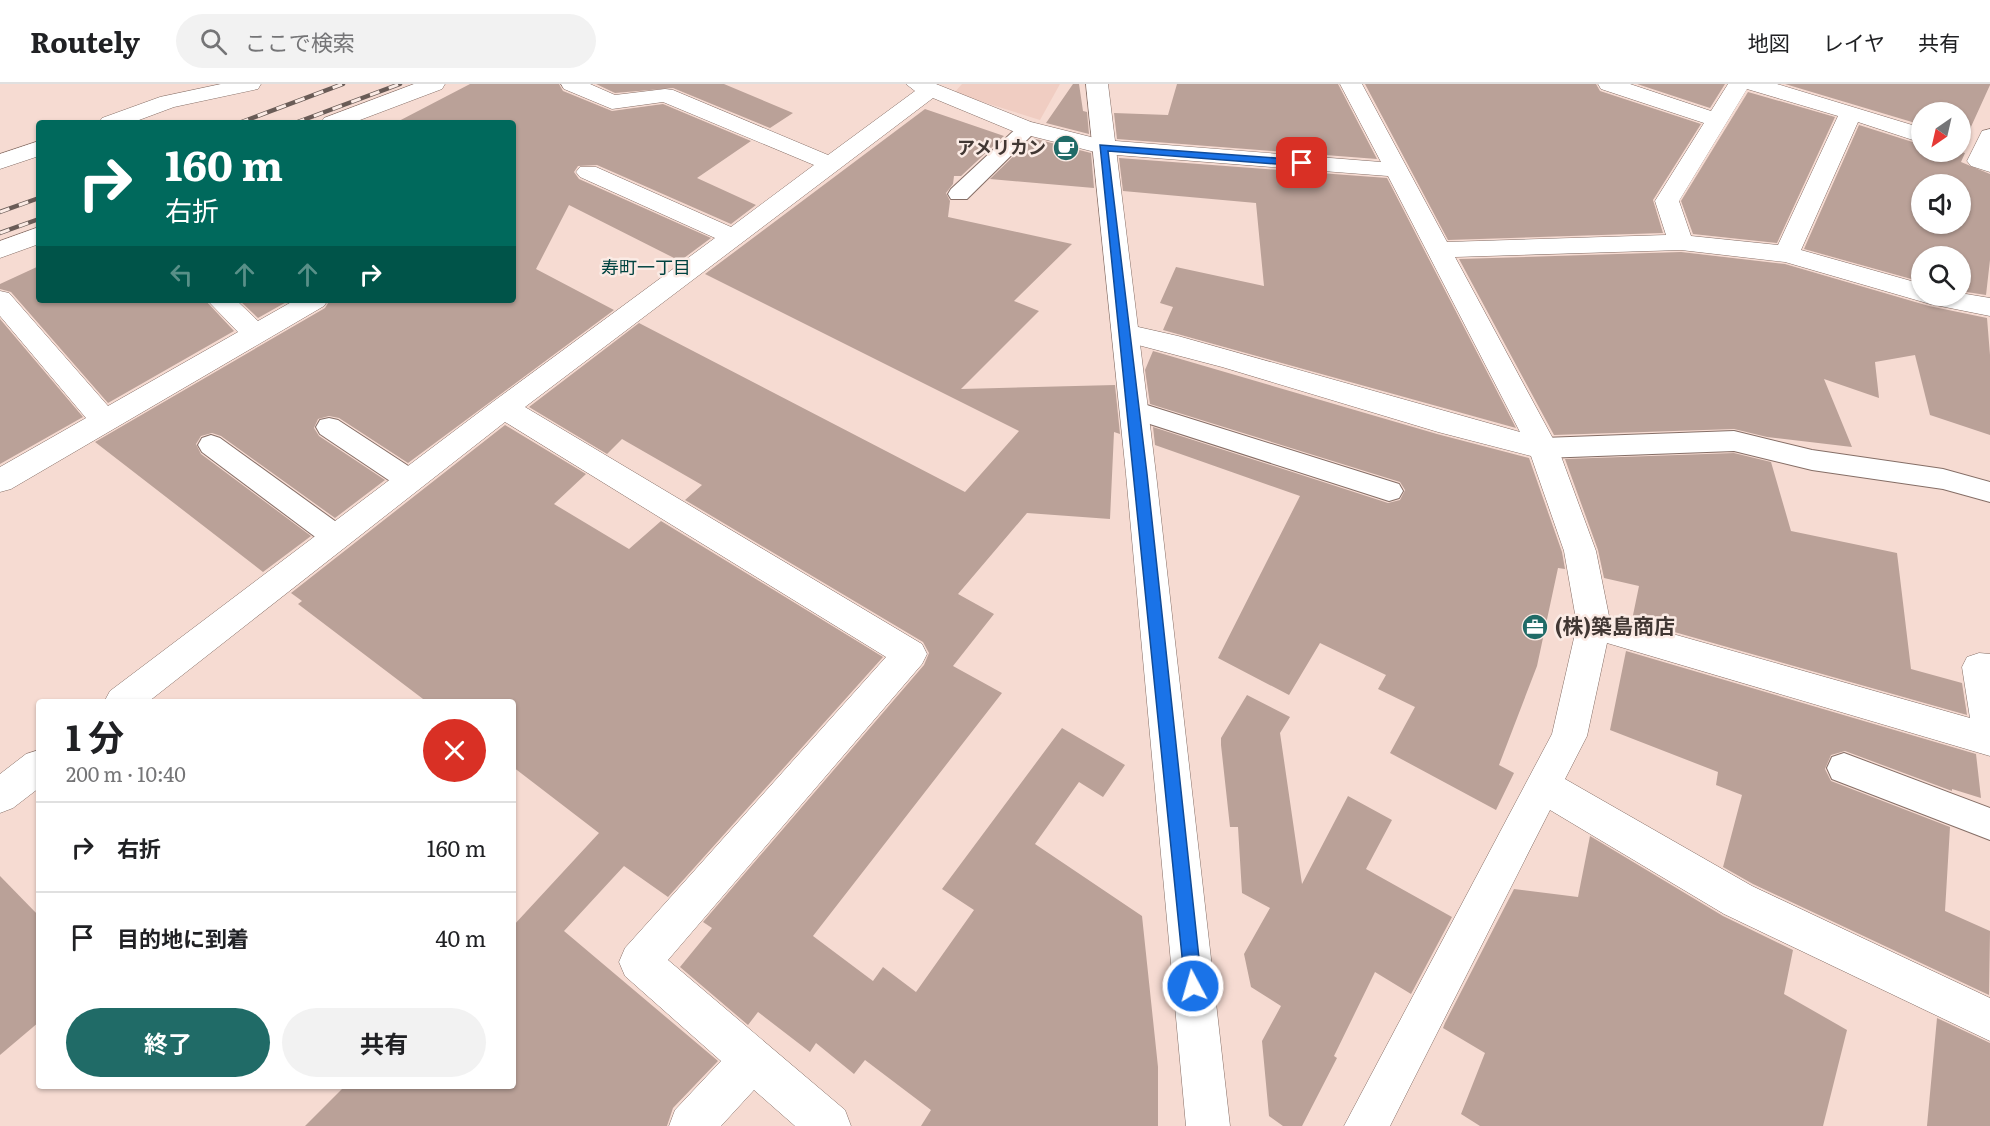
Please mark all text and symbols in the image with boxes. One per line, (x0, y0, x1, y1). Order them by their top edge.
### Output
search box (176, 14, 596, 68)
text: Routely (30, 20, 140, 62)
icon: search (197, 25, 230, 58)
text: ここで検索 (245, 25, 355, 58)
text: 地図 (1748, 26, 1790, 57)
text: レイヤ (1823, 26, 1885, 57)
text: 共有 (1918, 26, 1960, 57)
north arrow (1911, 102, 1971, 162)
map controls (1911, 102, 1971, 306)
text: 160 m (165, 132, 283, 194)
place label: アメリカン (957, 133, 1046, 160)
cafe icon: アメリカン (1051, 133, 1081, 163)
pin (1276, 137, 1327, 188)
icon: right (66, 144, 144, 222)
icon: arrive (1285, 146, 1318, 179)
button: sound (1911, 174, 1971, 234)
text: 右折 (165, 189, 219, 229)
button: search (1911, 246, 1971, 306)
district label: 寿町一丁目 (601, 253, 691, 280)
icon: left (165, 258, 198, 291)
icon: ahead (228, 258, 261, 291)
icon: ahead (291, 258, 324, 291)
icon: right (354, 258, 387, 291)
place label: (株)築島商店 (1555, 609, 1675, 640)
office icon: (株)築島商店 (1520, 612, 1550, 642)
text: 1 分 (66, 709, 124, 762)
button: close (423, 719, 486, 782)
text: 200 m · 10:40 (66, 758, 186, 788)
icon: right (66, 831, 99, 864)
text: 右折 (117, 831, 161, 864)
text: 160 m (427, 831, 486, 864)
icon: arrive (66, 921, 99, 954)
text: 目的地に到着 (117, 921, 249, 954)
text: 40 m (435, 921, 486, 954)
position arrow (1161, 954, 1225, 1018)
button: 終了 (66, 1008, 270, 1077)
button: 共有 (282, 1008, 486, 1077)

